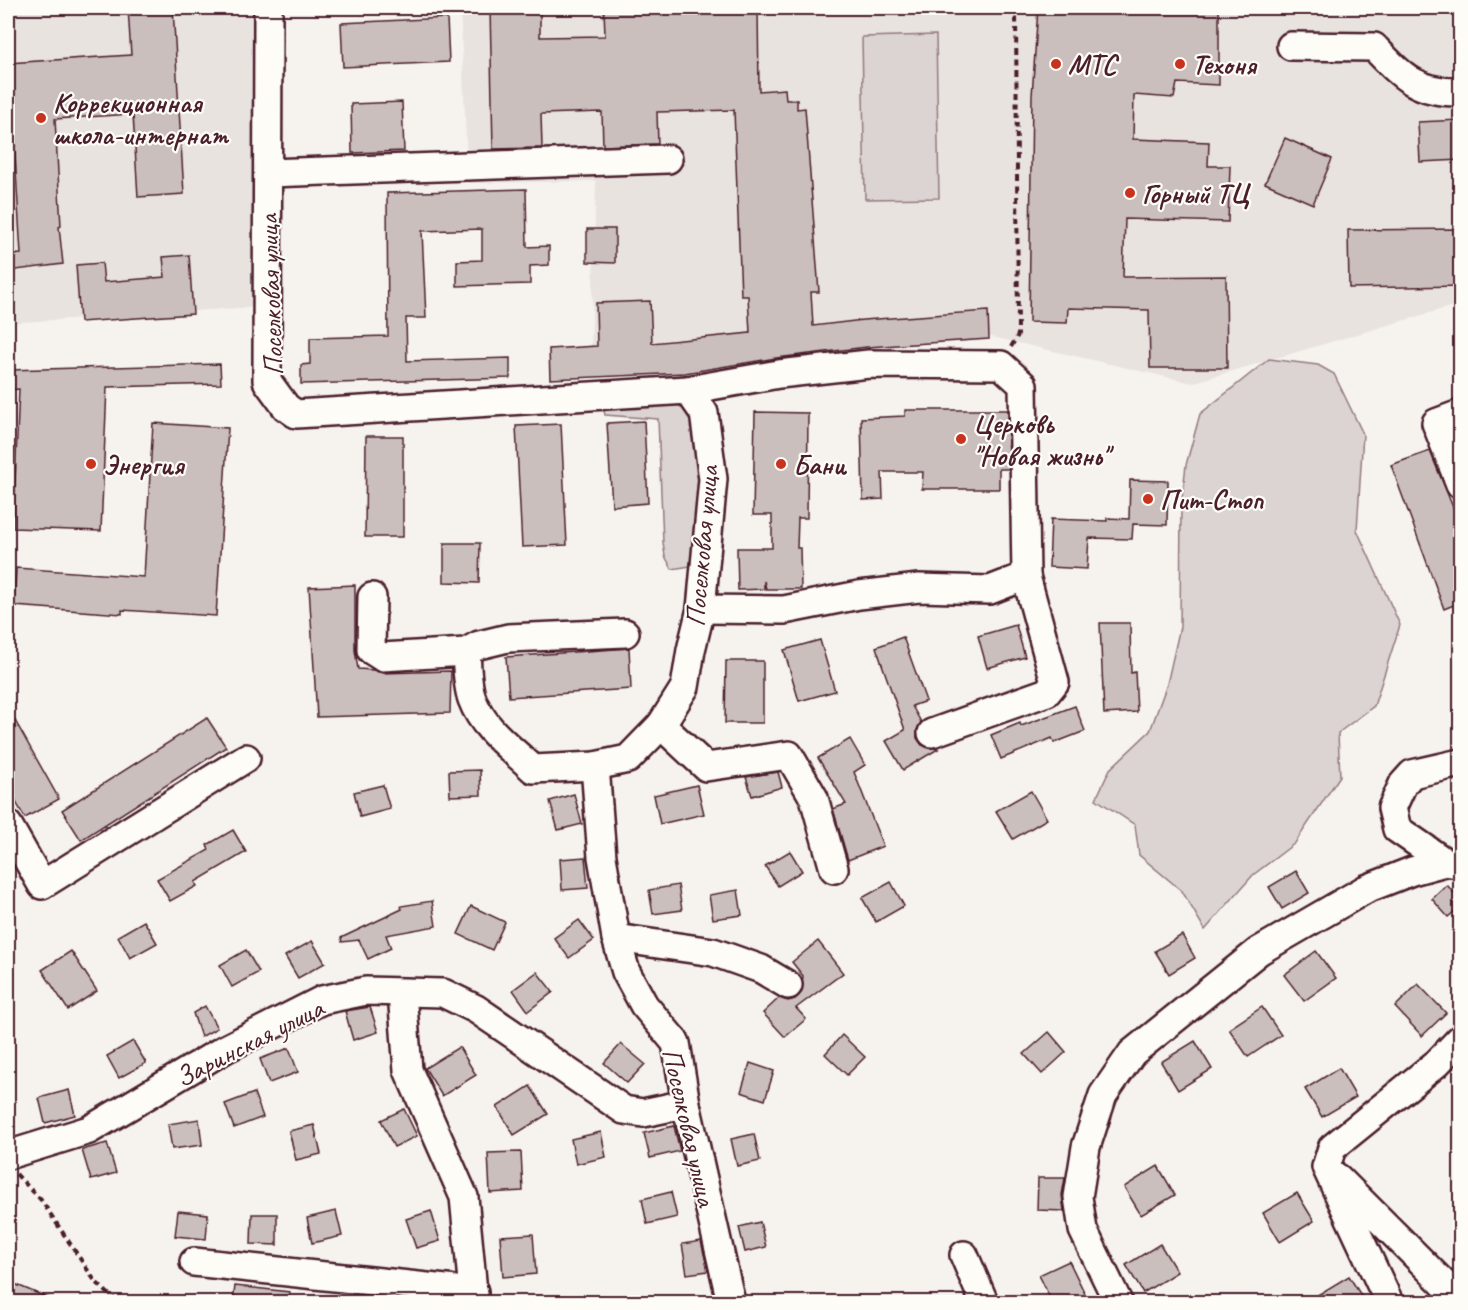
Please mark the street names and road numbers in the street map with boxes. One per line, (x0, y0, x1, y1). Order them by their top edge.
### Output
street label: Поселковая улица (250, 212, 291, 376)
street label: Поселковая улица (677, 463, 726, 628)
street label: Заринская улица (169, 989, 331, 1095)
street label: Поселковая улица (654, 1045, 725, 1211)

